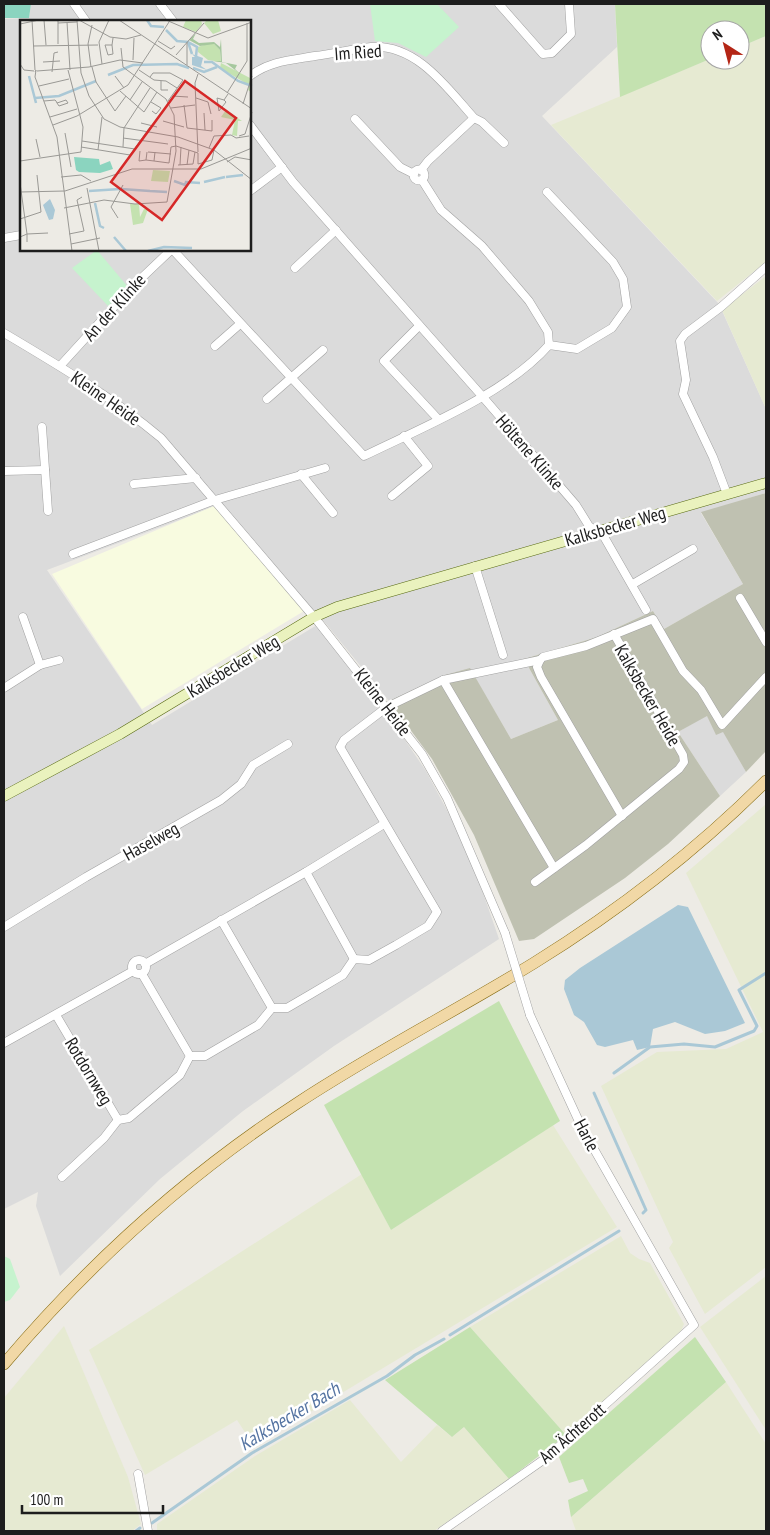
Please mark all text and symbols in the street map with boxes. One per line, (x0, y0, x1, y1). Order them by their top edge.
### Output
inset map (20, 20, 251, 251)
north arrow (700, 20, 750, 70)
text: N (709, 25, 726, 44)
street label: Im Ried (333, 39, 383, 65)
street label: An der Klinke (78, 268, 150, 346)
street label: Kleine Heide (67, 366, 145, 430)
street label: Höltene Klinke (491, 410, 569, 494)
street label: Kalksbecker Weg (562, 501, 668, 551)
street label: Kalksbecker Weg (183, 629, 283, 703)
street label: Kalksbecker Heide (610, 640, 686, 750)
street label: Kleine Heide (349, 663, 417, 741)
street label: Haselweg (119, 816, 183, 866)
street label: Rotdornweg (60, 1033, 118, 1109)
street label: Harle (569, 1115, 605, 1155)
water label: Kalksbecker Bach (234, 1376, 345, 1455)
street label: Am Ächterott (534, 1398, 610, 1468)
scale bar (22, 1482, 164, 1514)
text: 100 m (30, 1490, 63, 1509)

